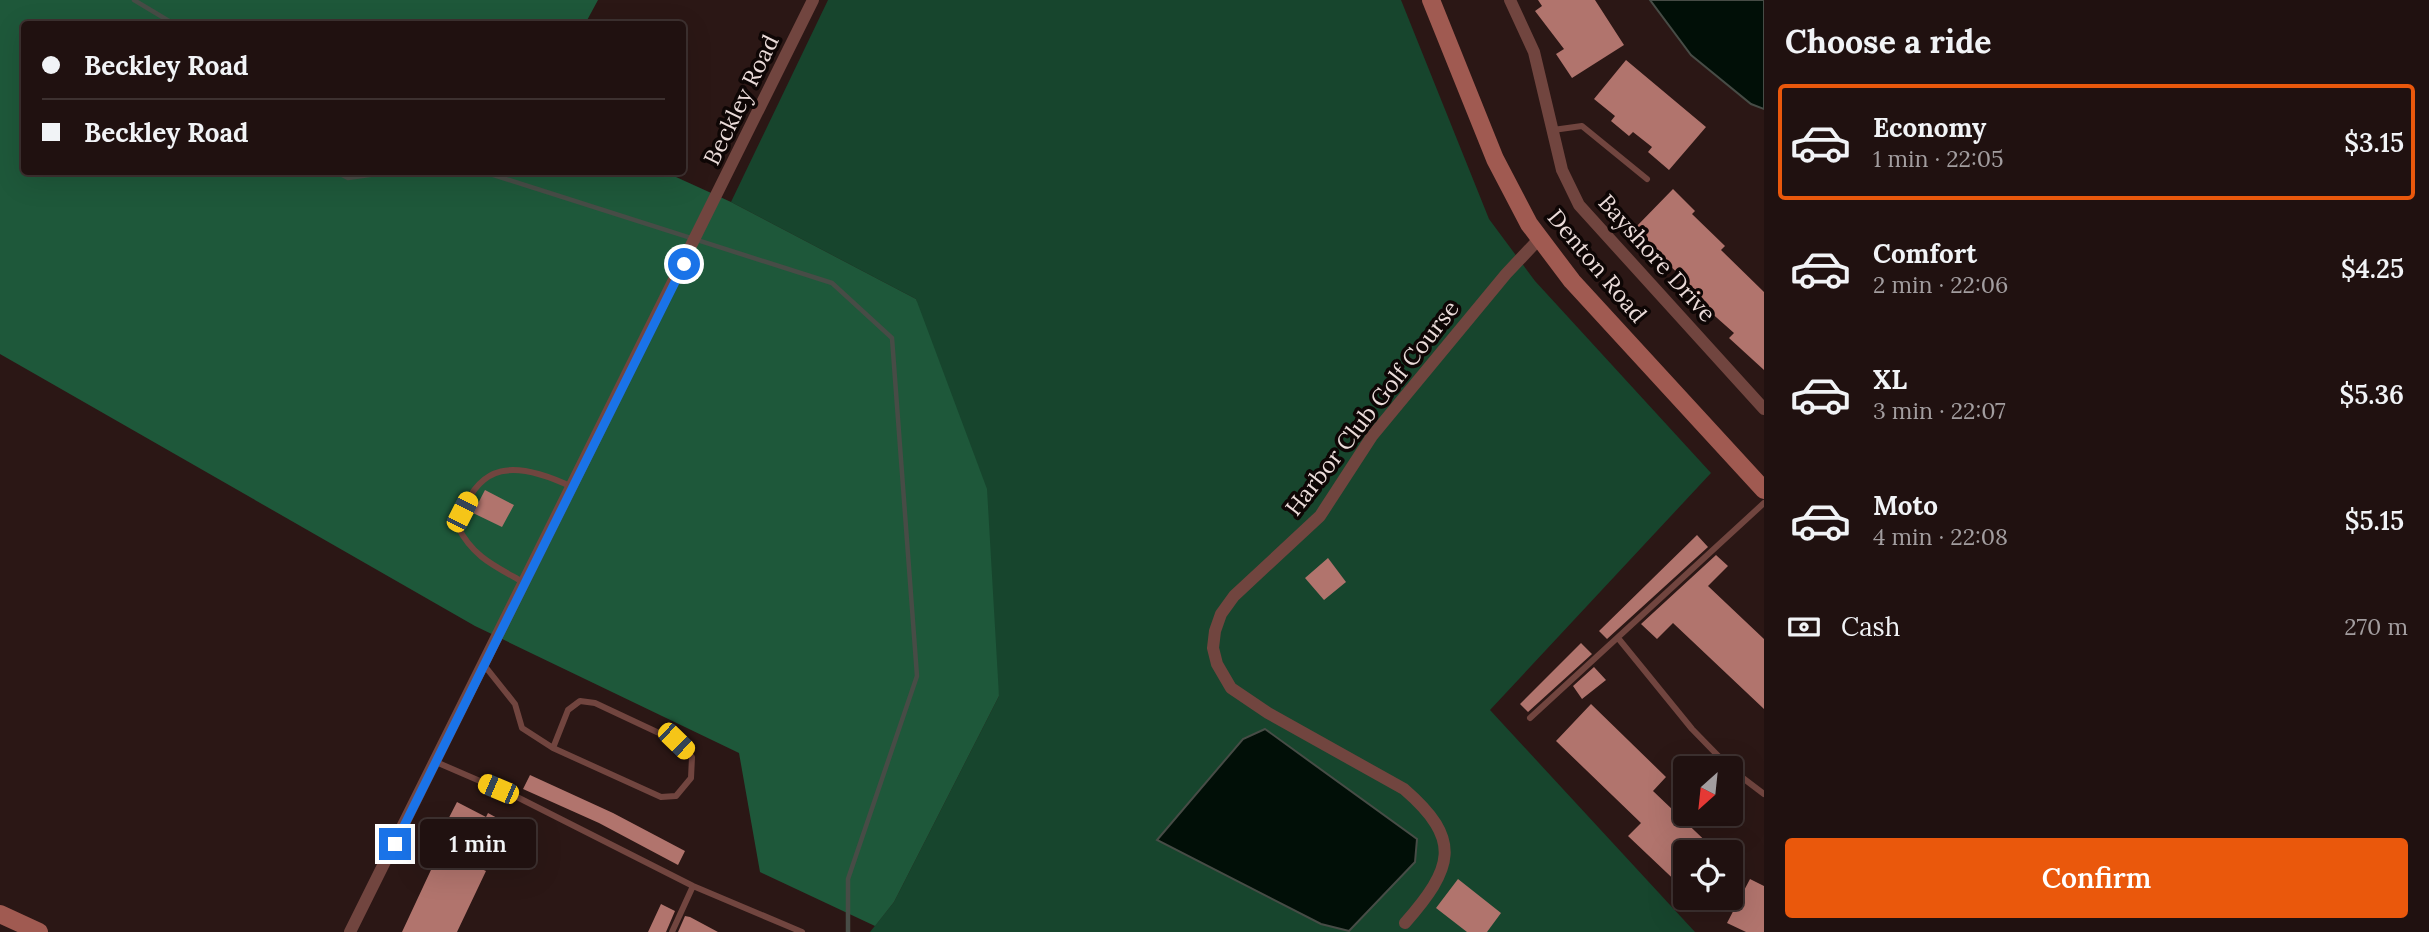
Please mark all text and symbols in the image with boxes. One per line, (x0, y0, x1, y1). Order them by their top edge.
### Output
text: Choose a ride (1785, 21, 1992, 62)
street label: Beckley Road (697, 30, 785, 170)
text: Beckley Road (84, 49, 249, 82)
icon: car (1789, 111, 1852, 174)
text: Economy (1873, 111, 1986, 144)
text: Beckley Road (84, 116, 249, 149)
text: $3.15 (2344, 126, 2404, 159)
text: 1 min · 22:05 (1873, 144, 2004, 173)
street label: Bayshore Drive (1592, 188, 1722, 327)
street label: Denton Road (1542, 203, 1653, 328)
icon: car (1789, 237, 1852, 300)
text: Comfort (1873, 237, 1977, 270)
route start (668, 248, 700, 280)
text: $4.25 (2341, 252, 2404, 285)
text: 2 min · 22:06 (1873, 270, 2008, 299)
street label: Harbor Club Golf Course (1279, 294, 1465, 521)
icon: car (1789, 363, 1852, 426)
text: XL (1873, 363, 1907, 396)
text: $5.36 (2339, 378, 2404, 411)
text: 3 min · 22:07 (1873, 396, 2006, 425)
car (444, 489, 481, 535)
icon: car (1789, 489, 1852, 552)
text: Moto (1873, 489, 1938, 522)
text: $5.15 (2345, 504, 2404, 537)
text: 4 min · 22:08 (1873, 522, 2008, 551)
icon: cash (1785, 608, 1823, 646)
text: Cash (1841, 610, 1900, 643)
text: 270 m (2344, 612, 2408, 641)
car (654, 719, 699, 763)
north arrow (1673, 756, 1743, 826)
map controls (1673, 756, 1743, 910)
car (475, 771, 522, 807)
callout: 1 min (420, 820, 535, 868)
route end (379, 828, 411, 860)
text: 1 min (449, 829, 507, 858)
button: Confirm (1785, 838, 2408, 918)
button: locate (1673, 840, 1743, 910)

